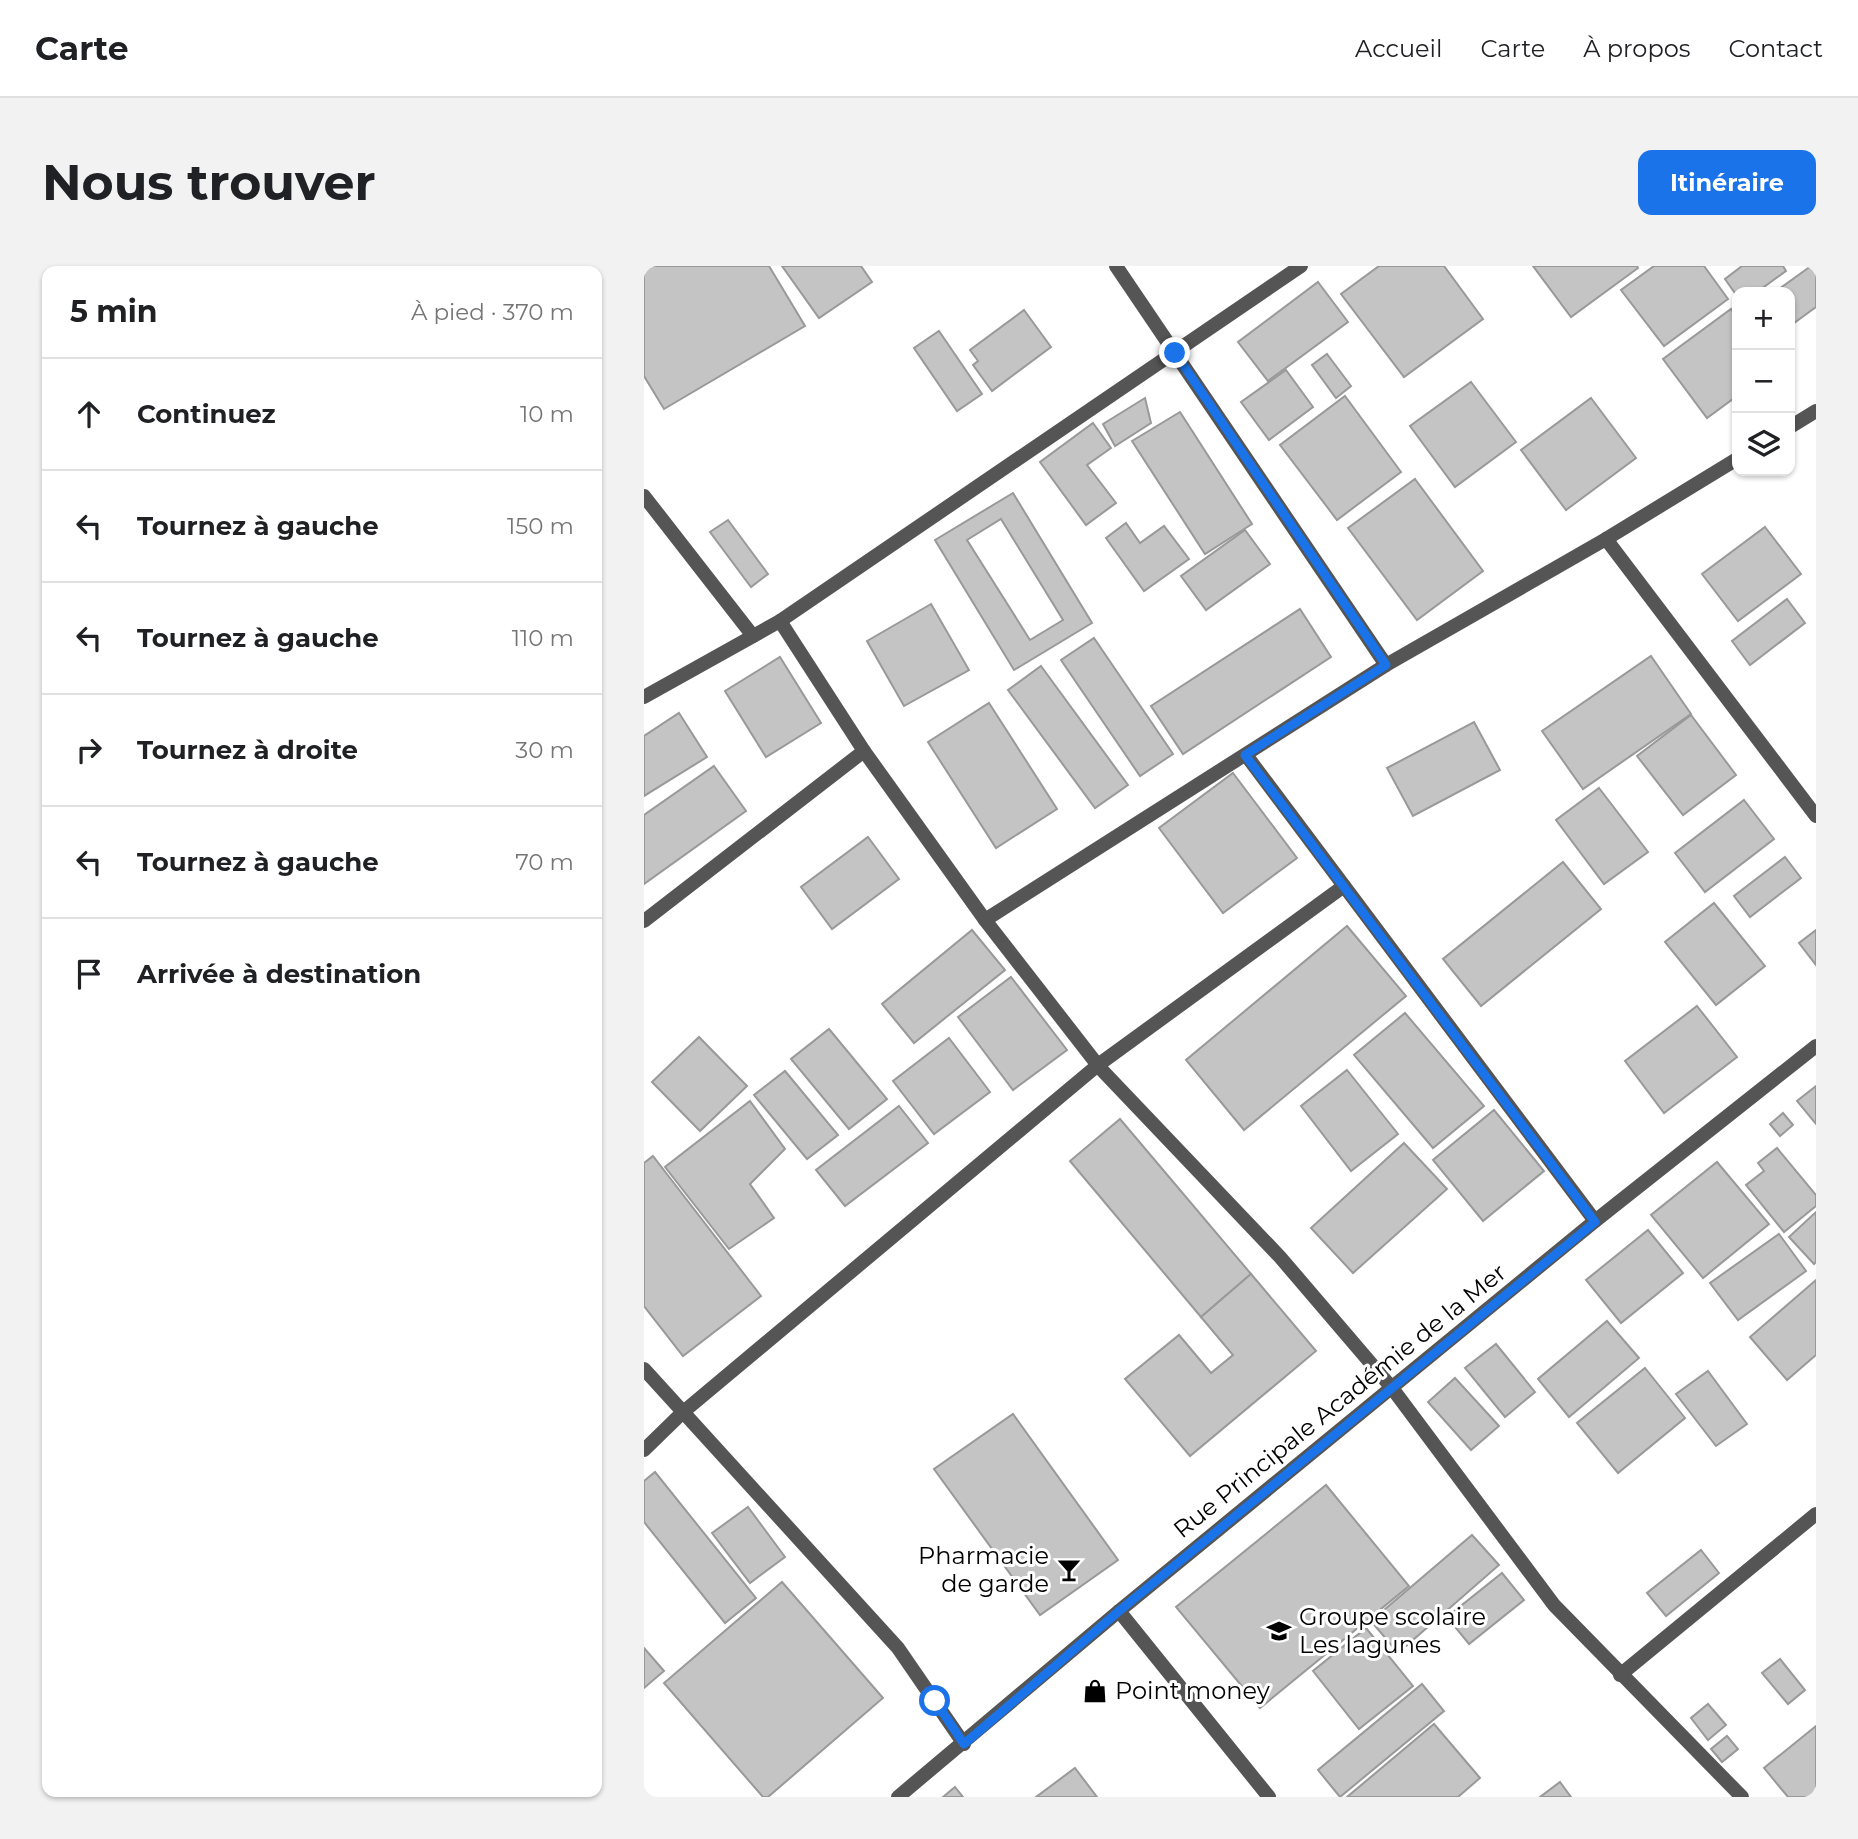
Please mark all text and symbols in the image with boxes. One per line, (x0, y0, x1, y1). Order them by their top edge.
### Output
text: Carte (35, 28, 128, 68)
text: Accueil (1355, 34, 1442, 63)
text: Carte (1480, 34, 1545, 63)
text: À propos (1583, 34, 1690, 63)
text: Contact (1728, 34, 1823, 63)
button: Itinéraire (1638, 150, 1816, 215)
text: Nous trouver (42, 153, 376, 212)
map controls (1732, 287, 1795, 476)
button: + (1732, 287, 1795, 350)
text: 5 min (70, 293, 158, 330)
text: À pied · 370 m (411, 298, 574, 326)
route end (1159, 337, 1190, 368)
button: − (1732, 350, 1795, 413)
icon: ahead (70, 395, 108, 433)
text: Continuez (137, 398, 276, 430)
text: 10 m (520, 400, 574, 428)
button: layers (1732, 413, 1795, 476)
icon: left (70, 507, 108, 545)
text: Tournez à gauche (137, 510, 379, 542)
text: 150 m (507, 512, 574, 540)
icon: left (70, 619, 108, 657)
text: Tournez à gauche (137, 622, 379, 654)
text: 110 m (512, 624, 574, 652)
icon: right (70, 731, 108, 769)
text: Tournez à droite (137, 734, 358, 766)
text: 30 m (515, 736, 574, 764)
icon: left (70, 843, 108, 881)
text: Tournez à gauche (137, 846, 379, 878)
text: 70 m (515, 848, 574, 876)
icon: arrive (70, 955, 108, 993)
text: Arrivée à destination (137, 958, 421, 990)
street label: Rue Principale Académie de la Mer (1167, 1257, 1512, 1544)
place label: Pharmacie de garde (918, 1541, 1049, 1598)
bar icon: Pharmacie de garde (1055, 1556, 1083, 1584)
place label: Groupe scolaire Les lagunes (1299, 1602, 1486, 1659)
school or university icon: Groupe scolaire Les lagunes (1265, 1617, 1293, 1645)
place label: Point money (1115, 1676, 1270, 1705)
shop icon: Point money (1081, 1677, 1109, 1705)
route start (919, 1685, 950, 1716)

